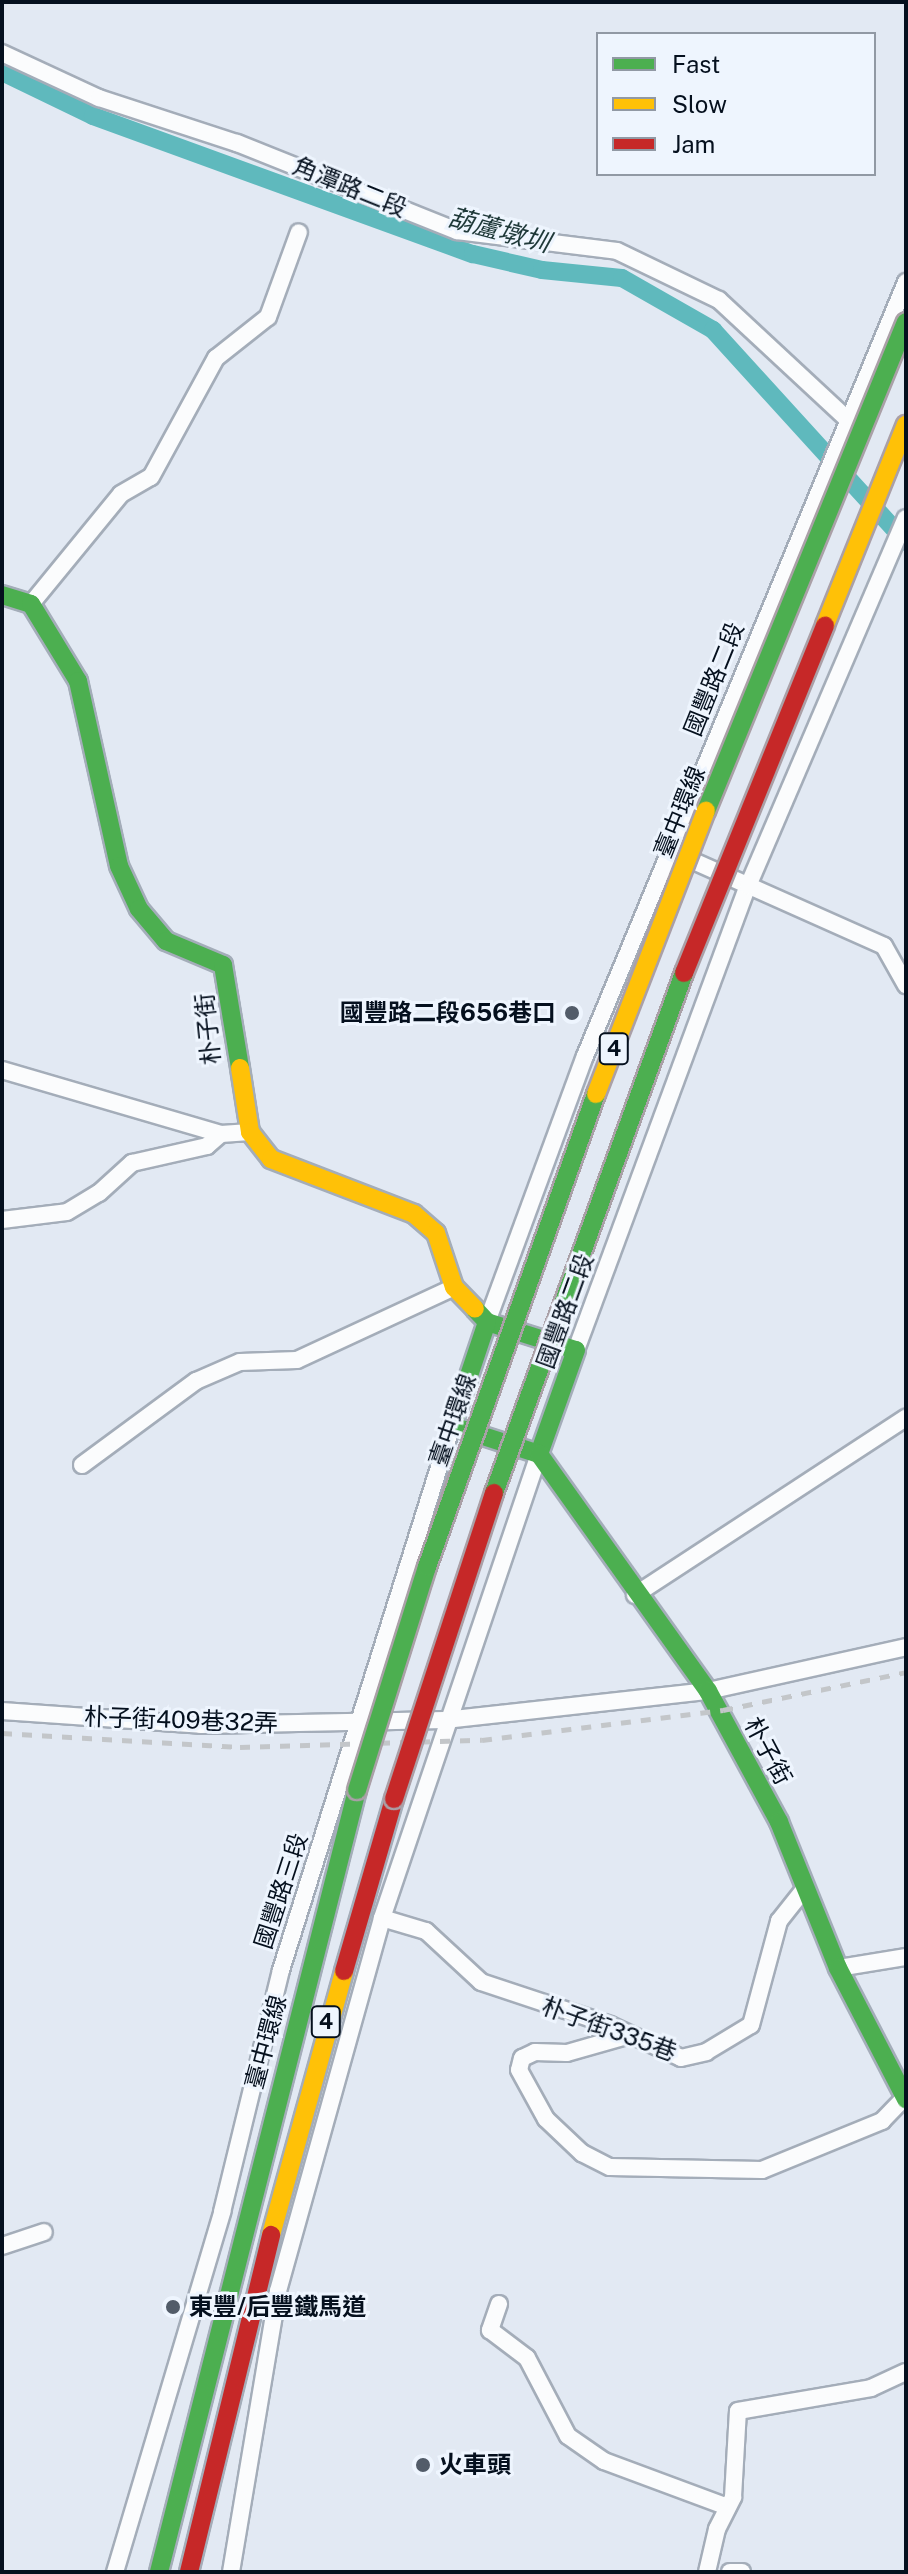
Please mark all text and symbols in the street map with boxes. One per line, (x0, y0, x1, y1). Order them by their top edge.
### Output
legend (596, 32, 876, 176)
text: Fast (672, 50, 720, 78)
text: Slow (672, 90, 727, 118)
text: Jam (672, 130, 715, 158)
street label: 角潭路二段 (289, 151, 411, 223)
water label: 葫蘆墩圳 (445, 201, 553, 259)
street label: 國豐路二段 (678, 618, 750, 740)
street label: 臺中環線 (649, 762, 711, 862)
street label: 朴子街 (190, 992, 226, 1066)
place label: 國豐路二段656巷口 (340, 999, 556, 1027)
marker: 國豐路二段656巷口 (563, 1004, 581, 1022)
road number: 4 (598, 1031, 630, 1067)
street label: 國豐路二段 (531, 1250, 599, 1372)
street label: 臺中環線 (424, 1370, 482, 1470)
street label: 朴子街409巷32弄 (84, 1702, 278, 1738)
street label: 朴子街 (738, 1712, 798, 1790)
street label: 國豐路三段 (249, 1829, 313, 1953)
street label: 朴子街335巷 (538, 1991, 680, 2067)
street label: 臺中環線 (240, 1992, 292, 2092)
road number: 4 (310, 2004, 342, 2040)
place label: 東豐/后豐鐵馬道 (189, 2293, 366, 2321)
marker: 東豐/后豐鐵馬道 (164, 2298, 182, 2316)
place label: 火車頭 (439, 2451, 511, 2479)
marker: 火車頭 (414, 2456, 432, 2474)

